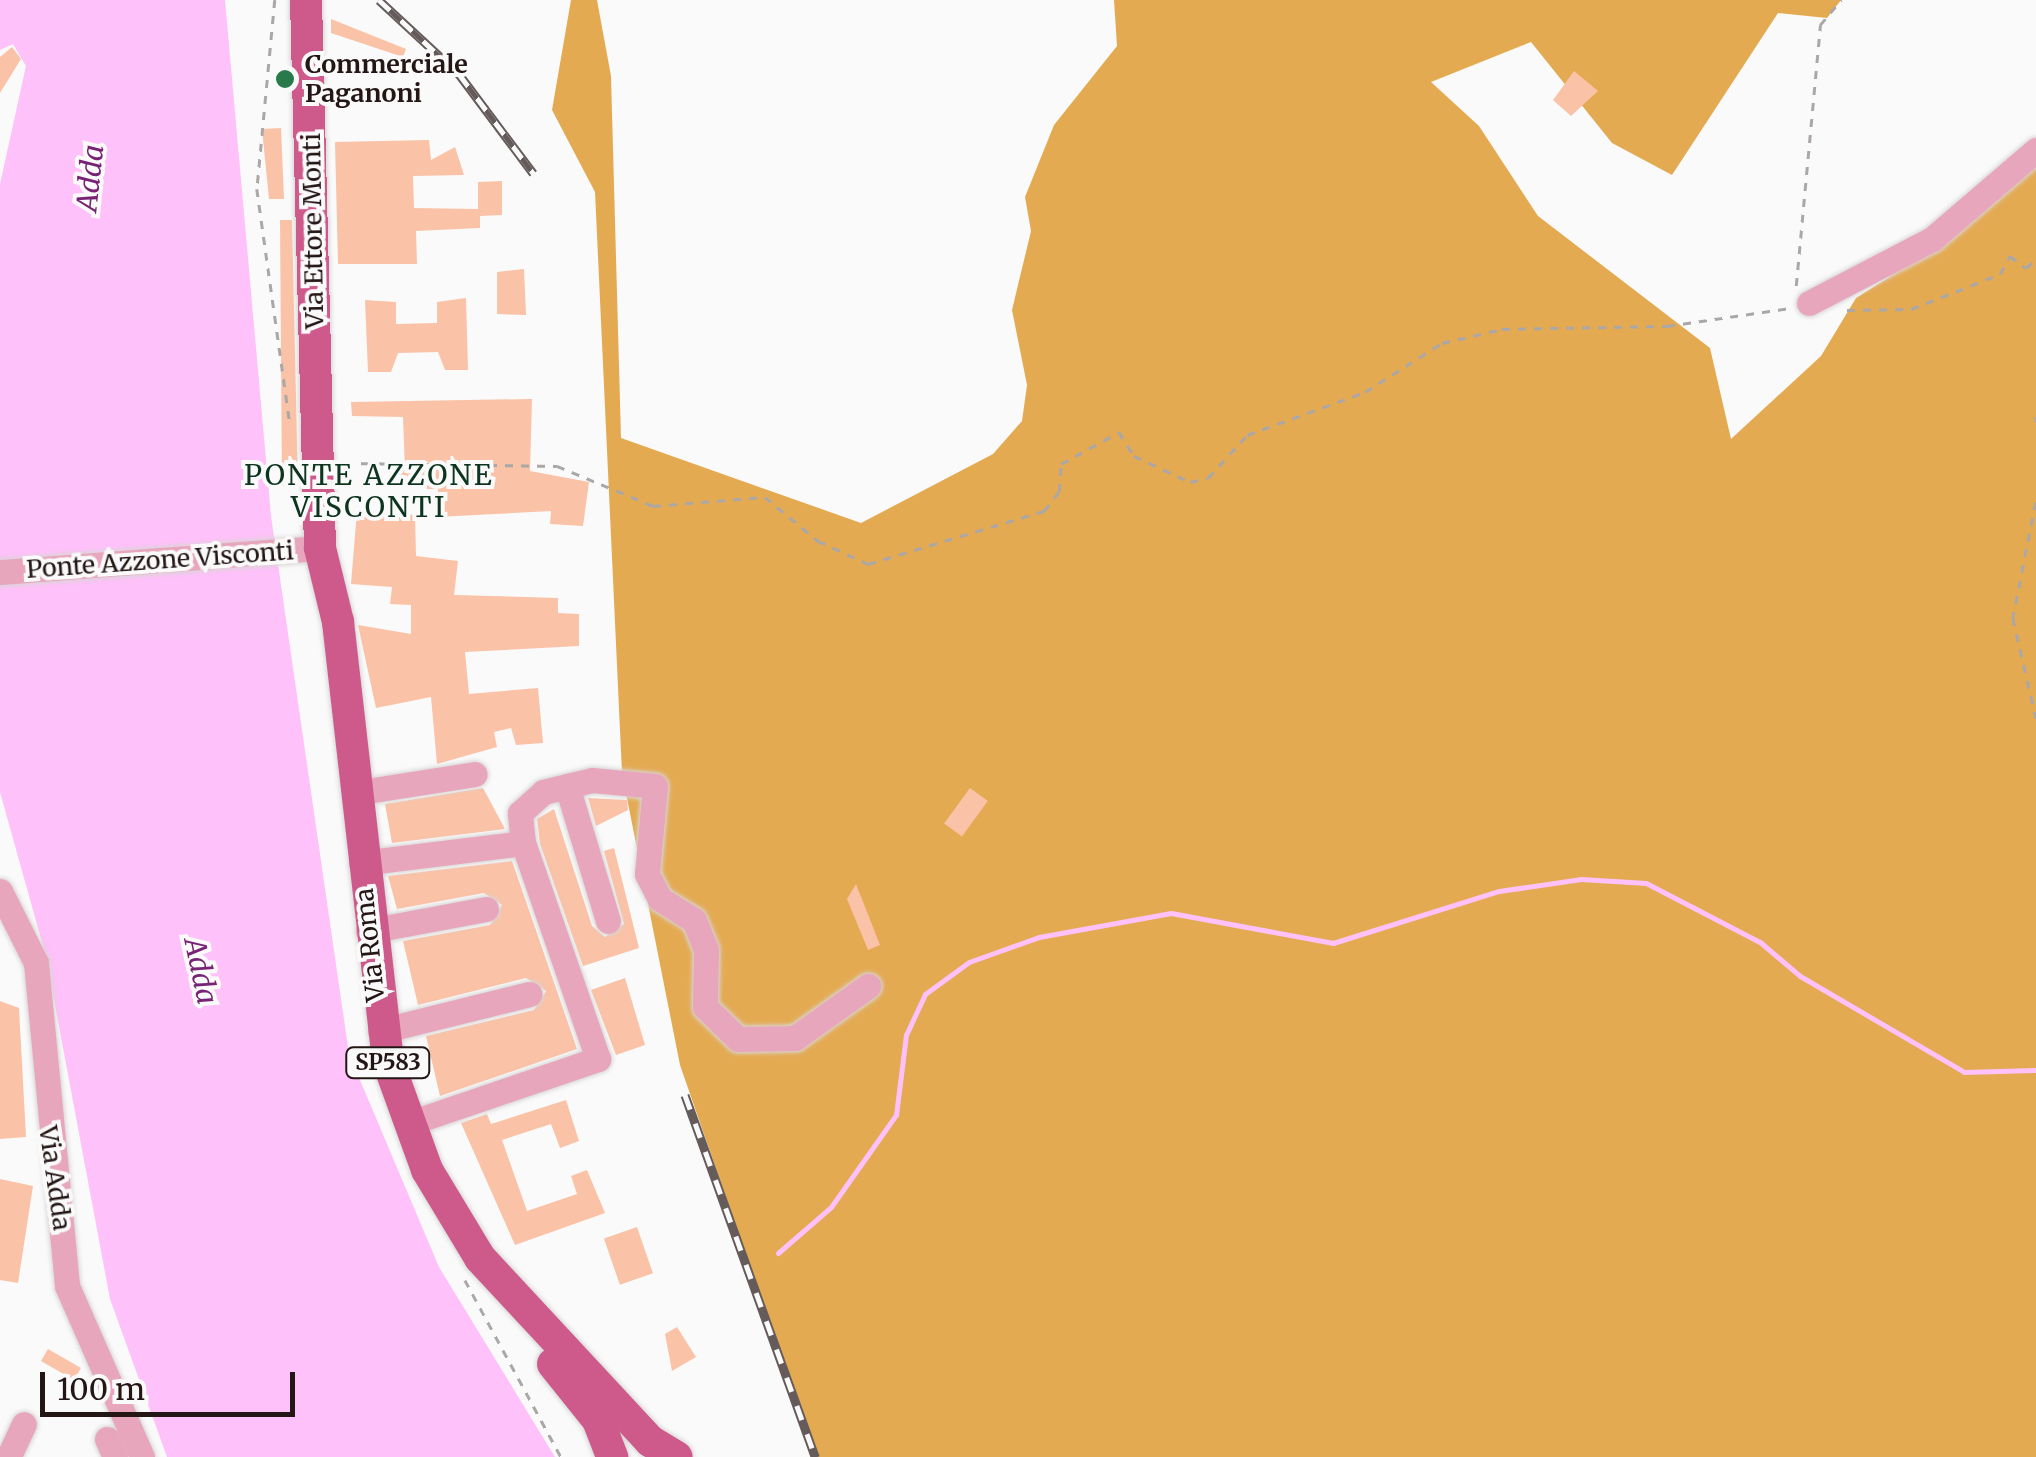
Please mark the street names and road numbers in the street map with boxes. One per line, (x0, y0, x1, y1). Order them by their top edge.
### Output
street label: Via Ettore Monti (296, 133, 330, 329)
street label: Ponte Azzone Visconti (25, 536, 295, 584)
street label: Via Roma (349, 887, 391, 1003)
road number: SP583 (343, 1046, 433, 1080)
street label: Via Adda (33, 1124, 77, 1232)

